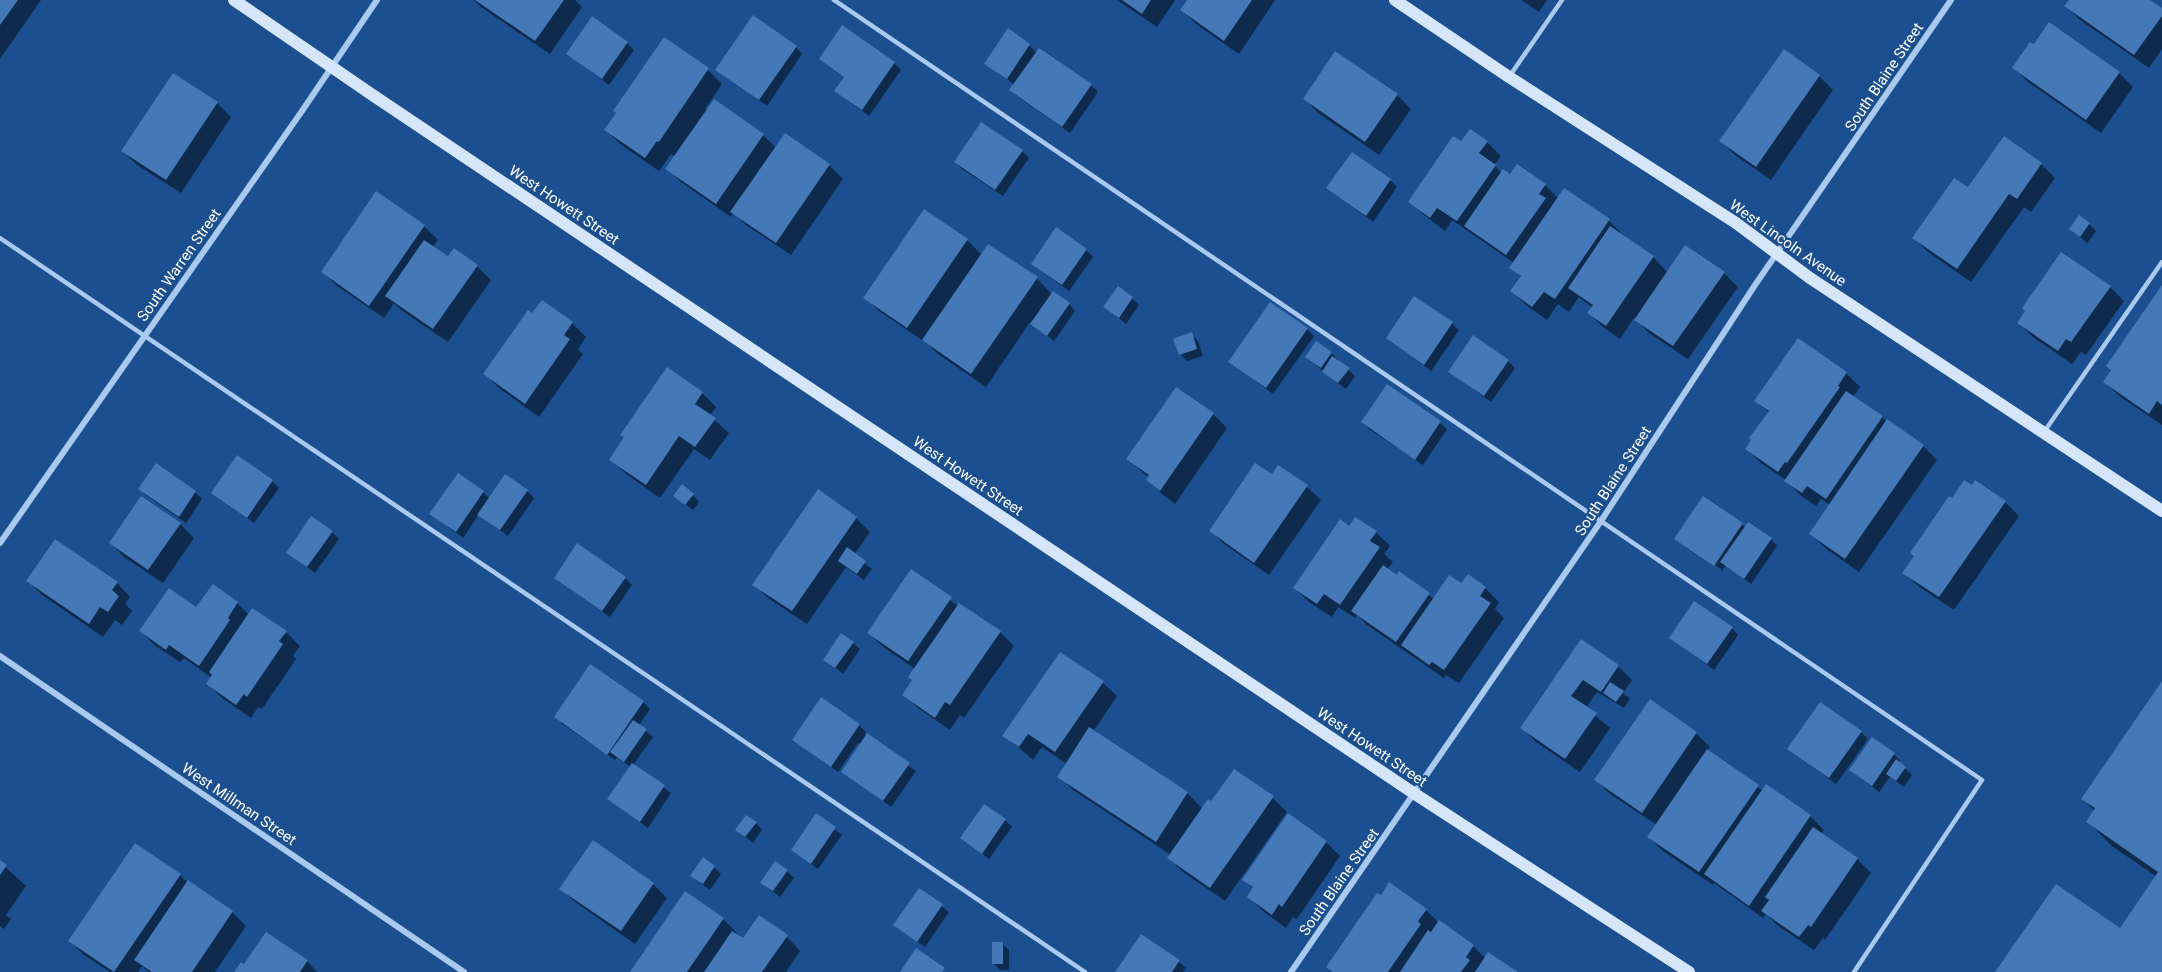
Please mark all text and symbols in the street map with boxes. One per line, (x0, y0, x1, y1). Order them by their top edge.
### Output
street label: South Blaine Street (1841, 19, 1927, 135)
street label: West Howett Street (505, 161, 623, 249)
street label: West Lincoln Avenue (1726, 196, 1850, 290)
street label: South Warren Street (133, 205, 225, 325)
street label: South Blaine Street (1571, 423, 1655, 539)
street label: West Howett Street (909, 432, 1027, 520)
street label: West Howett Street (1313, 703, 1431, 791)
street label: West Millman Street (178, 759, 300, 849)
street label: South Blaine Street (1295, 825, 1383, 939)

